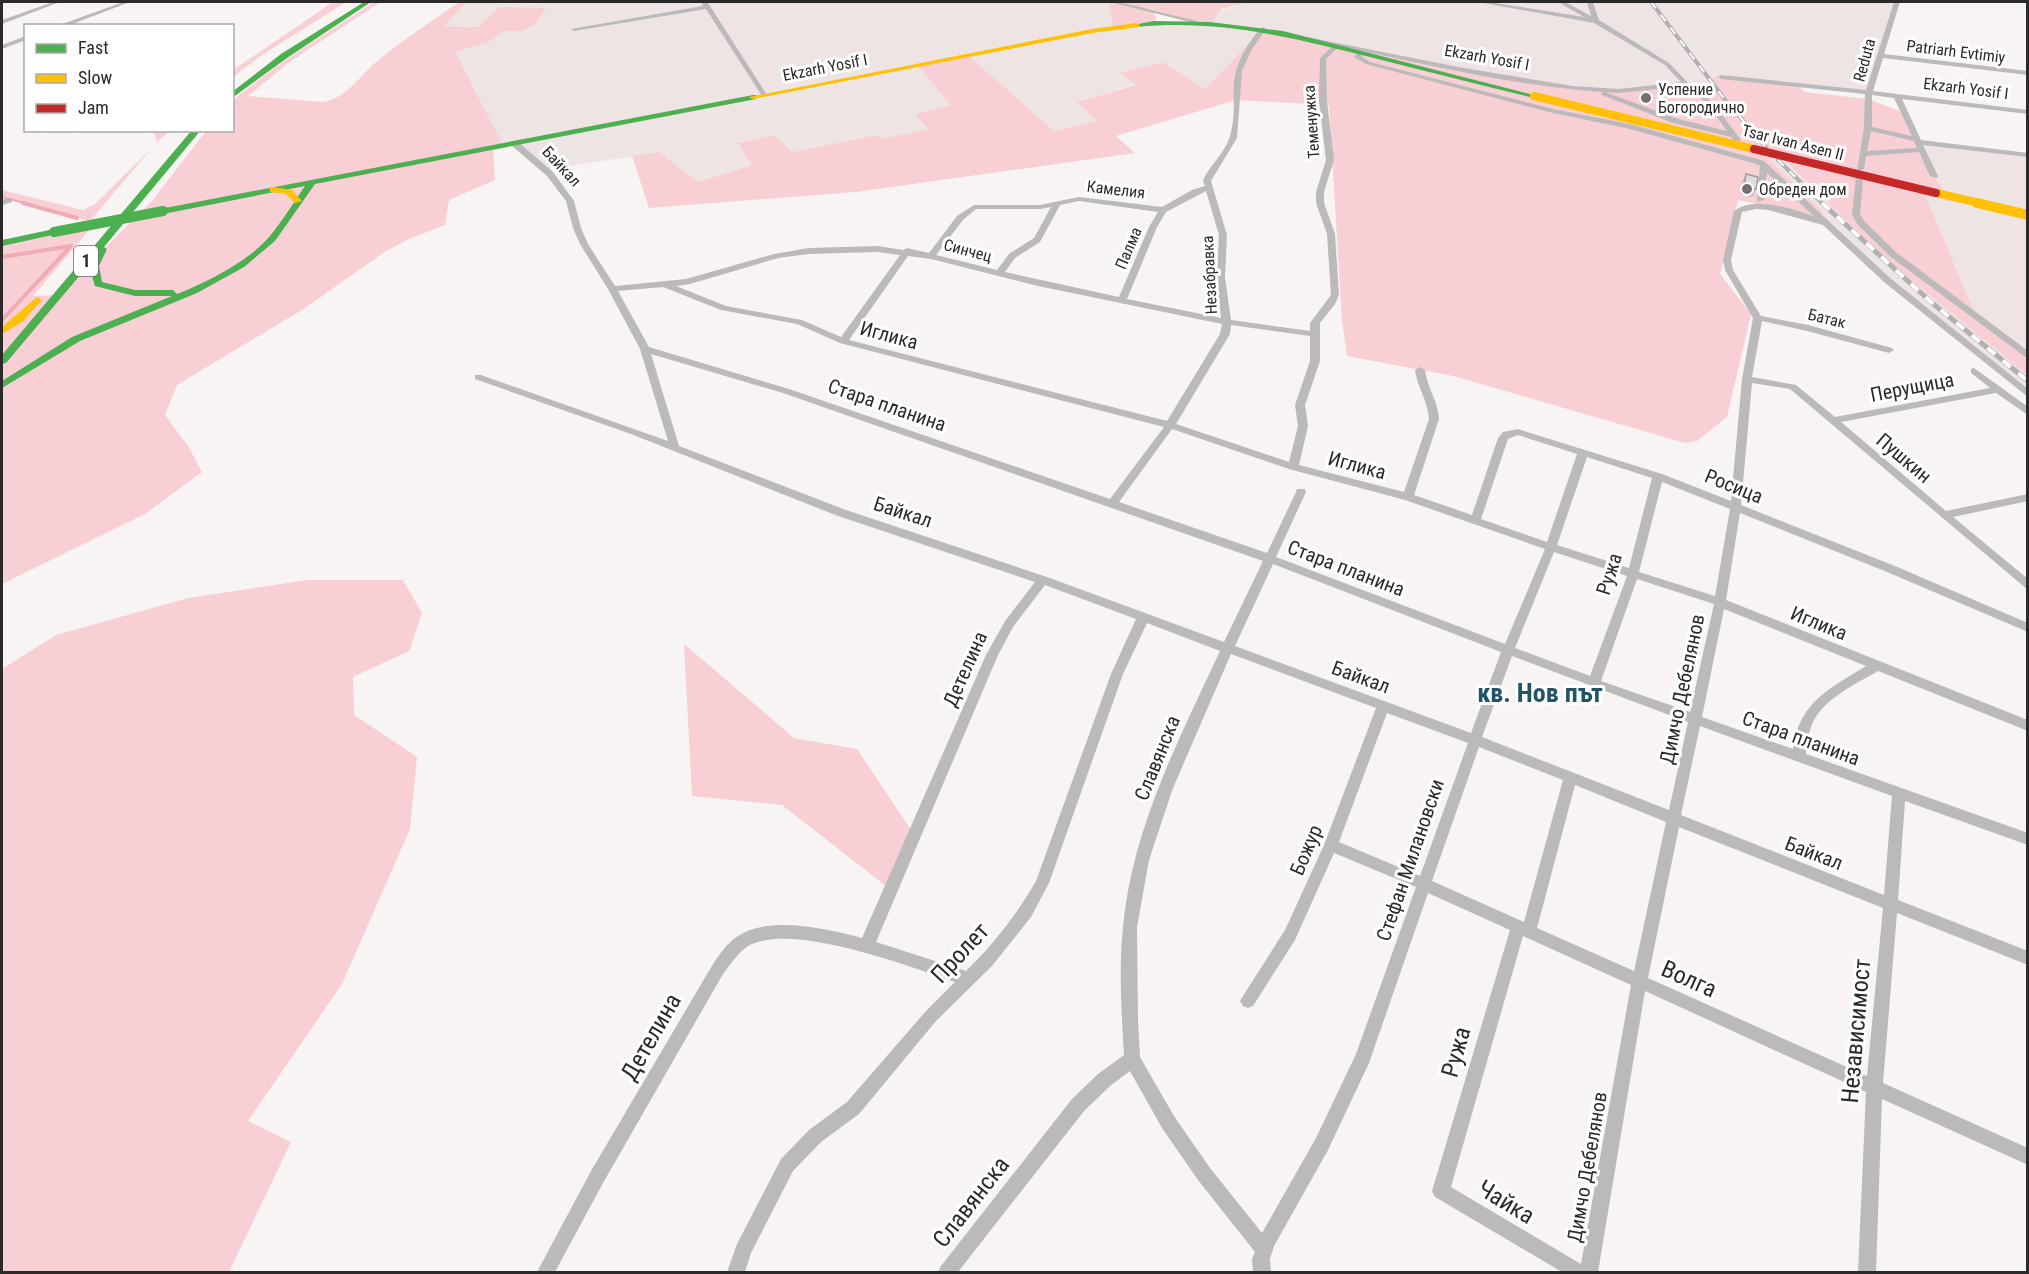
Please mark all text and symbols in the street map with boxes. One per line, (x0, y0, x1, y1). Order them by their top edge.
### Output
legend (24, 24, 234, 132)
street label: Reduta (1850, 36, 1879, 84)
street label: Patriarh Evtimiy (1906, 36, 2007, 67)
text: Fast (78, 37, 109, 58)
street label: Ekzarh Yosif I (1443, 41, 1531, 74)
street label: Ekzarh Yosif I (781, 50, 869, 85)
text: Slow (78, 67, 113, 88)
street label: Ekzarh Yosif I (1922, 74, 2010, 103)
place label: Успение Богородично (1658, 80, 1745, 117)
street label: Теменужка (1299, 85, 1324, 159)
marker: Успение Богородично (1639, 91, 1653, 105)
text: Jam (78, 97, 109, 118)
street label: Tsar Ivan Asen II (1740, 121, 1846, 164)
street label: Байкал (538, 142, 585, 190)
street label: Камелия (1086, 177, 1146, 202)
place label: Обреден дом (1759, 180, 1846, 199)
marker: Обреден дом (1740, 182, 1754, 196)
street label: Палма (1111, 224, 1146, 272)
street label: Синчец (942, 235, 994, 266)
street label: Незабравка (1198, 235, 1221, 315)
road number: 1 (74, 246, 98, 276)
street label: Батак (1806, 305, 1848, 332)
street label: Иглика (857, 316, 921, 354)
street label: Перущица (1868, 367, 1956, 407)
street label: Стара планина (825, 374, 949, 436)
street label: Пушкин (1871, 428, 1937, 488)
street label: Иглика (1325, 446, 1389, 484)
street label: Росица (1701, 464, 1767, 508)
street label: Байкал (871, 491, 935, 533)
street label: Стара планина (1284, 535, 1408, 601)
street label: Ружа (1591, 550, 1627, 598)
street label: Иглика (1787, 601, 1851, 645)
street label: Димчо Дебелянов (1654, 612, 1710, 766)
street label: Детелина (938, 628, 992, 710)
street label: Байкал (1329, 655, 1393, 699)
district label: кв. Нов път (1477, 678, 1603, 708)
street label: Стара планина (1739, 706, 1863, 770)
street label: Славянска (1129, 712, 1185, 804)
street label: Стефан Милановски (1371, 776, 1449, 944)
street label: Божур (1285, 821, 1327, 879)
street label: Байкал (1782, 831, 1846, 875)
street label: Пролет (925, 917, 995, 989)
street label: Волга (1657, 954, 1721, 1004)
street label: Независимост (1836, 958, 1876, 1104)
street label: Детелина (615, 989, 687, 1085)
street label: Ружа (1436, 1024, 1476, 1080)
street label: Димчо Дебелянов (1562, 1090, 1612, 1244)
street label: Славянска (927, 1151, 1015, 1253)
street label: Чайка (1473, 1174, 1539, 1230)

